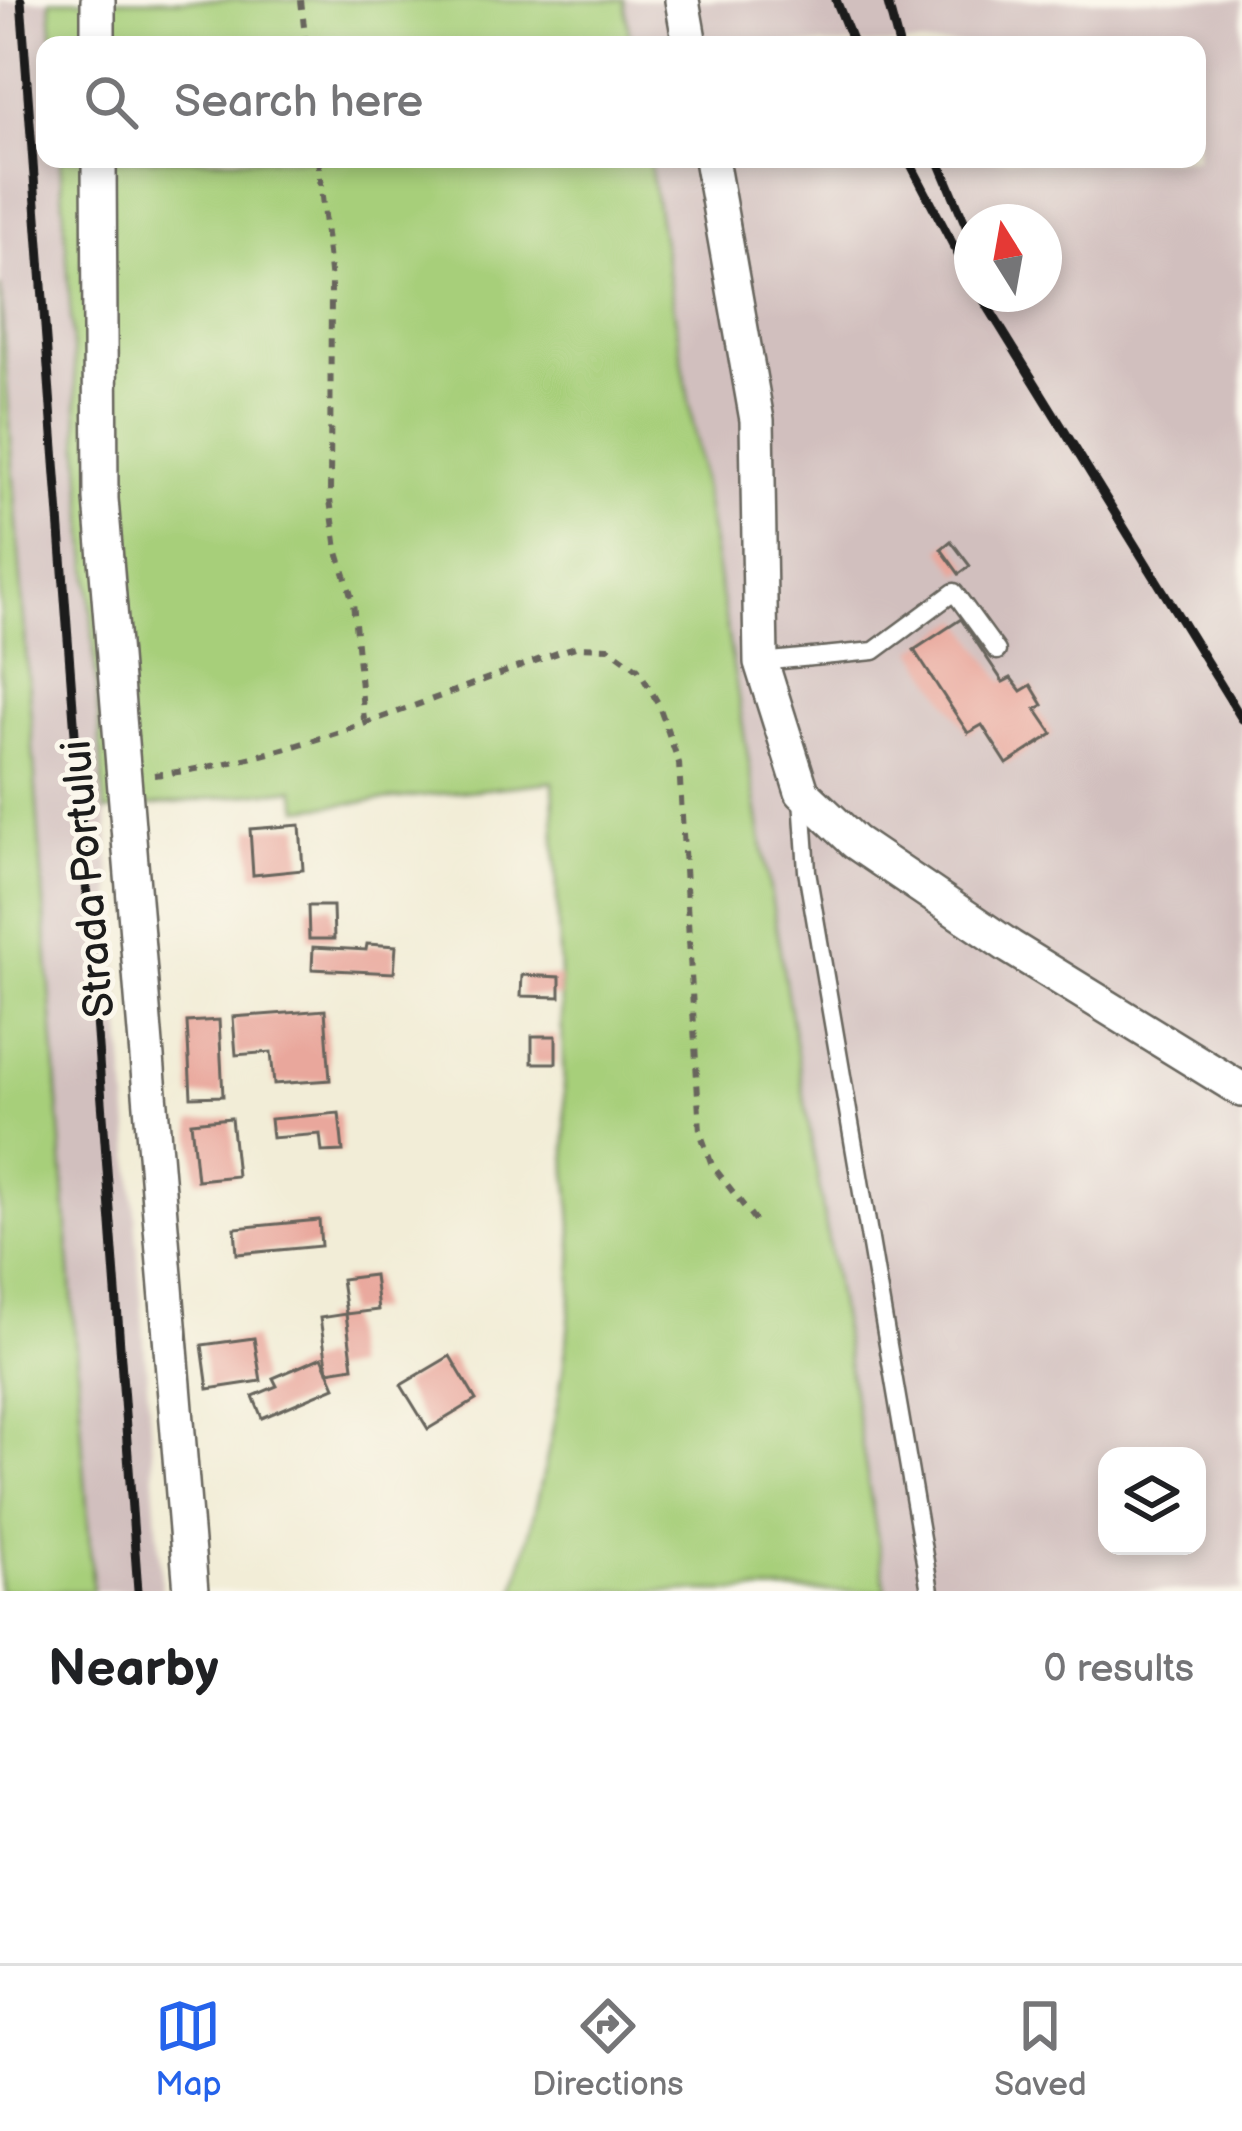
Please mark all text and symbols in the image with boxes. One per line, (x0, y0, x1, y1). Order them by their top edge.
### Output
search box (36, 36, 1206, 168)
icon: search (78, 69, 144, 135)
text: Search here (174, 75, 423, 130)
north arrow (954, 204, 1062, 312)
street label: Strada Portului (51, 738, 127, 1020)
map controls (1098, 1447, 1206, 1555)
button: layers (1098, 1447, 1206, 1555)
text: Nearby (48, 1639, 219, 1700)
text: 0 results (1043, 1646, 1194, 1693)
tab: Map (155, 1993, 222, 2105)
tab: Directions (532, 1993, 684, 2105)
tab: Saved (994, 1993, 1087, 2105)

